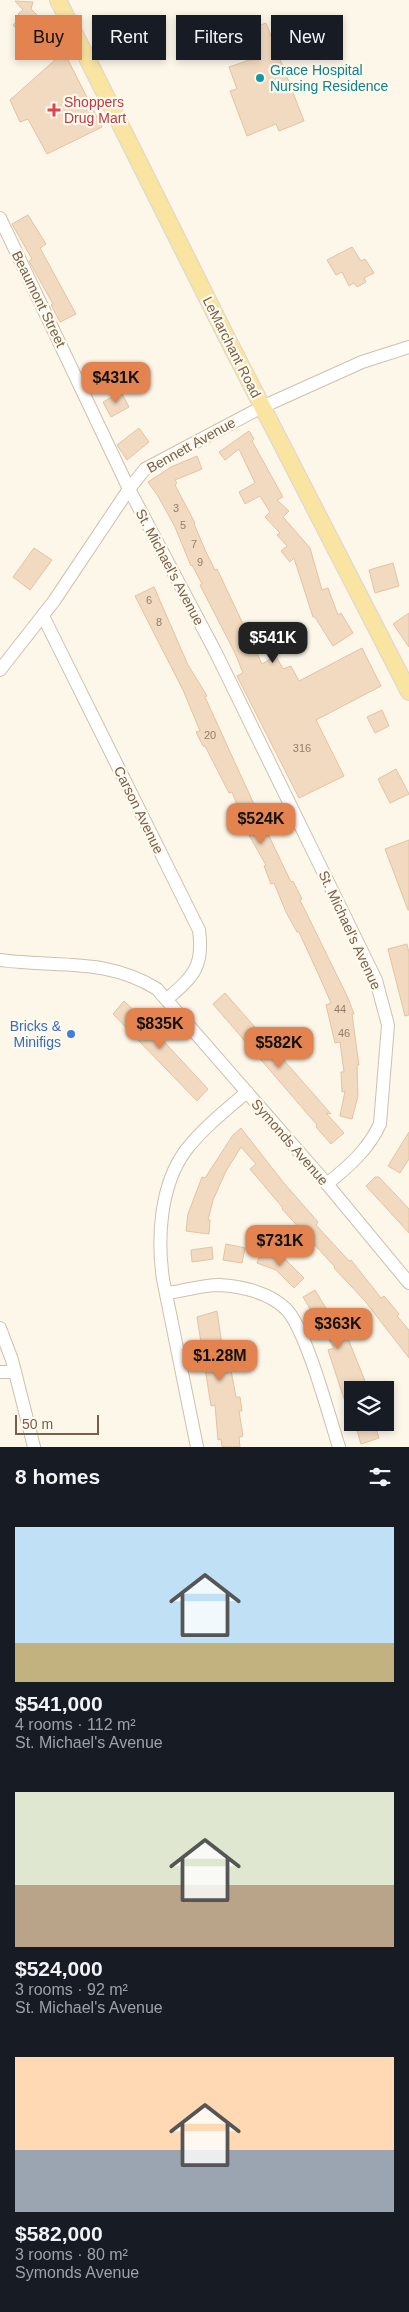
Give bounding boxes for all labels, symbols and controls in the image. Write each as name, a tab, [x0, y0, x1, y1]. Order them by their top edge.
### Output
chip: Buy	[15, 15, 82, 60]
chip: Rent	[92, 15, 166, 60]
chip: Filters	[176, 15, 261, 60]
chip: New	[271, 15, 343, 60]
place label: Grace Hospital Nursing Residence	[270, 62, 388, 94]
marker: Grace Hospital Nursing Residence	[254, 72, 266, 84]
place label: Shoppers Drug Mart	[64, 94, 126, 126]
marker: Shoppers Drug Mart	[48, 104, 60, 116]
street label: Beaumont Street	[9, 248, 69, 350]
street label: LeMarchant Road	[200, 294, 264, 400]
pin: $431K	[81, 362, 151, 404]
text: $431K	[92, 369, 140, 386]
street label: Bennett Avenue	[144, 414, 238, 476]
house number: 3	[173, 502, 179, 514]
street label: St. Michael's Avenue	[133, 506, 208, 628]
house number: 5	[180, 519, 186, 531]
house number: 7	[191, 538, 197, 550]
house number: 9	[197, 556, 203, 568]
house number: 6	[146, 594, 152, 606]
house number: 8	[156, 616, 162, 628]
pin: $541K	[238, 622, 308, 664]
text: $541K	[249, 629, 297, 646]
house number: 20	[204, 729, 216, 741]
house number: 316	[293, 742, 311, 754]
street label: Carson Avenue	[111, 764, 167, 857]
pin: $524K	[226, 802, 296, 845]
text: $524K	[237, 810, 285, 827]
street label: St. Michael's Avenue	[315, 868, 385, 992]
house number: 44	[334, 1003, 346, 1015]
pin: $835K	[125, 1008, 195, 1050]
text: $835K	[136, 1015, 184, 1032]
place label: Bricks & Minifigs	[10, 1018, 62, 1050]
pin: $582K	[244, 1026, 314, 1069]
house number: 46	[338, 1027, 350, 1039]
marker: Bricks & Minifigs	[65, 1028, 77, 1040]
text: $582K	[255, 1034, 303, 1051]
street label: Symonds Avenue	[248, 1096, 332, 1188]
pin: $731K	[245, 1224, 315, 1267]
text: $731K	[256, 1232, 304, 1249]
pin: $363K	[303, 1308, 373, 1350]
text: $363K	[314, 1315, 362, 1332]
pin: $1.28M	[179, 1340, 261, 1382]
text: $1.28M	[193, 1347, 247, 1364]
map controls	[344, 1381, 394, 1431]
button: layers	[344, 1381, 394, 1431]
scale bar	[15, 1412, 99, 1435]
text: 50 m	[22, 1416, 53, 1432]
icon: filters	[366, 1463, 394, 1491]
text: 8 homes	[15, 1465, 100, 1488]
icon: home	[160, 1560, 250, 1650]
text: $541,000	[15, 1692, 103, 1715]
text: 4 rooms · 112 m²	[15, 1716, 136, 1733]
text: St. Michael's Avenue	[15, 1734, 163, 1751]
icon: home	[160, 1825, 250, 1915]
text: $524,000	[15, 1957, 103, 1980]
text: 3 rooms · 92 m²	[15, 1981, 128, 1998]
text: St. Michael's Avenue	[15, 1999, 163, 2016]
icon: home	[160, 2090, 250, 2180]
text: $582,000	[15, 2222, 103, 2245]
text: 3 rooms · 80 m²	[15, 2246, 128, 2263]
text: Symonds Avenue	[15, 2264, 139, 2281]

